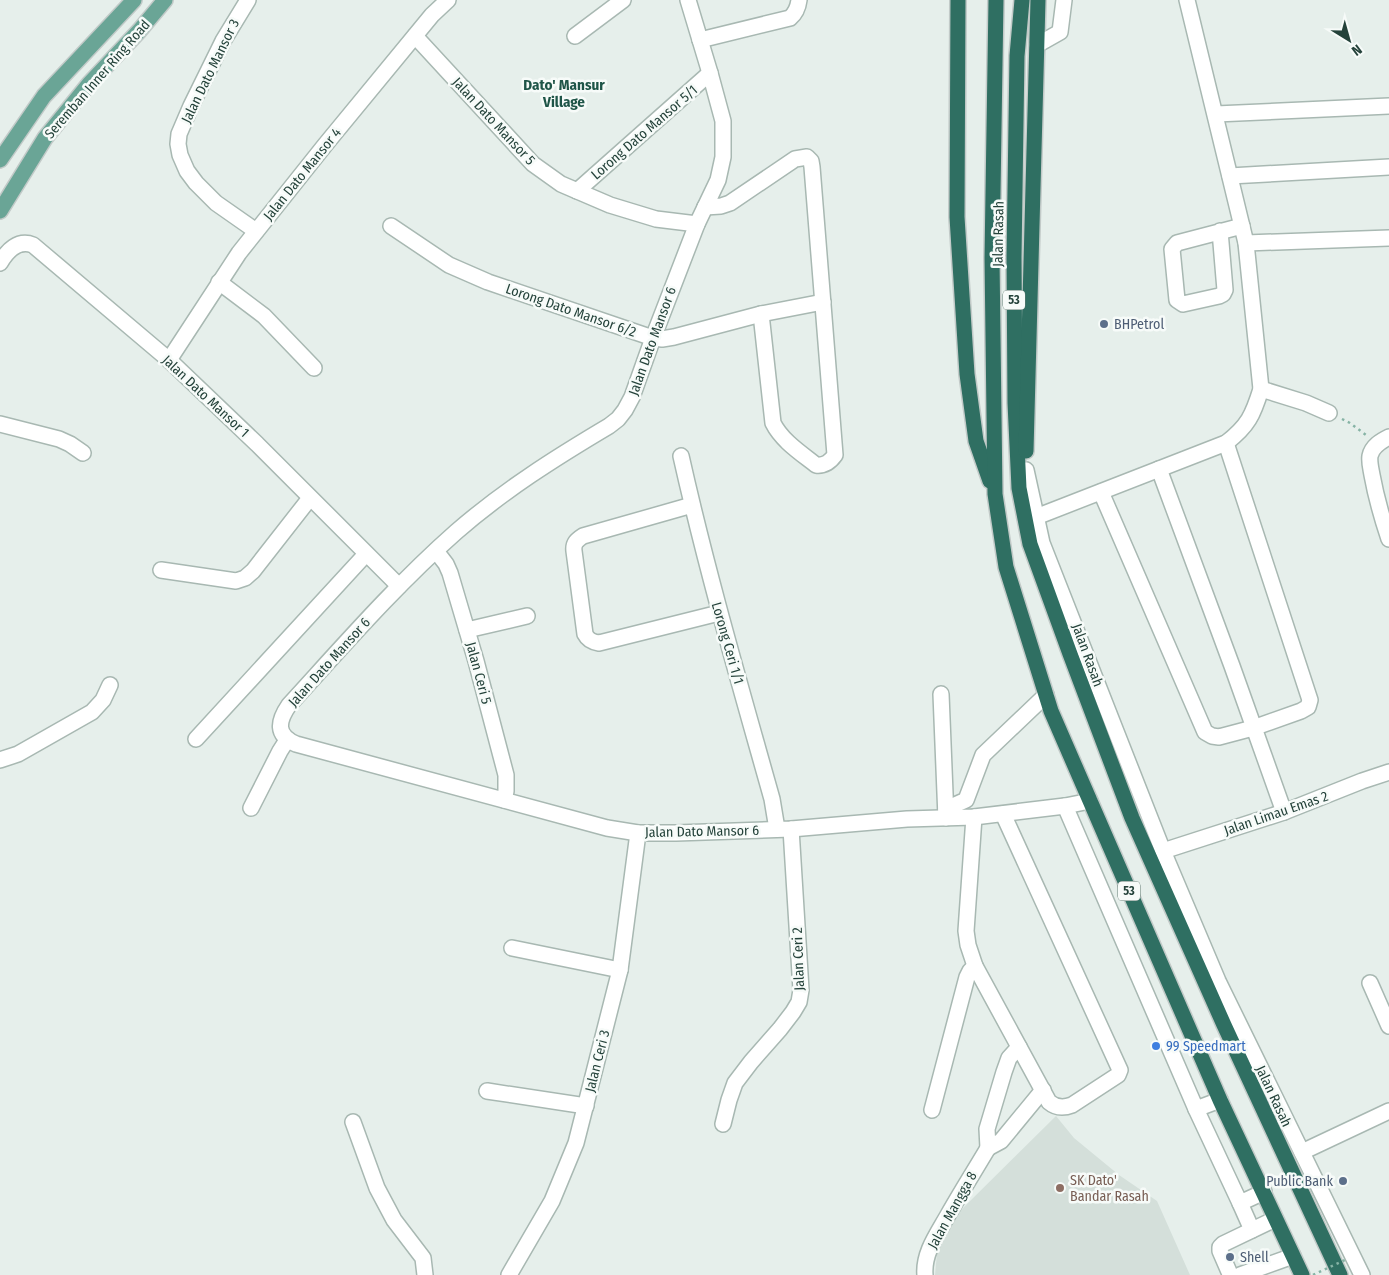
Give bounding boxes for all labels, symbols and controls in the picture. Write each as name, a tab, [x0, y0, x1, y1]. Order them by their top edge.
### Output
north arrow	[1324, 15, 1374, 65]
street label: Seremban Inner Ring Road	[41, 16, 154, 142]
street label: Jalan Dato Mansor 3	[178, 16, 243, 126]
text: N	[1348, 41, 1365, 59]
street label: Jalan Dato Mansor 5	[449, 74, 539, 169]
district label: Dato' Mansur Village	[523, 76, 605, 111]
street label: Lorong Dato Mansor 5/1	[588, 82, 701, 183]
street label: Jalan Dato Mansor 4	[260, 124, 345, 224]
street label: Jalan Rasah	[989, 201, 1008, 267]
street label: Lorong Dato Mansor 6/2	[503, 280, 638, 341]
street label: Jalan Dato Mansor 6	[625, 285, 680, 398]
road number: 53	[1003, 290, 1025, 310]
place label: BHPetrol	[1114, 316, 1164, 333]
marker: BHPetrol	[1098, 318, 1110, 330]
street label: Jalan Dato Mansor 1	[159, 352, 253, 441]
street label: Lorong Ceri 1/1	[708, 600, 747, 686]
street label: Jalan Dato Mansor 6	[285, 614, 374, 710]
street label: Jalan Rasah	[1068, 621, 1107, 689]
street label: Jalan Ceri 5	[462, 640, 495, 706]
street label: Jalan Limau Emas 2	[1222, 788, 1330, 839]
street label: Jalan Dato Mansor 6	[645, 822, 759, 841]
road number: 53	[1118, 881, 1140, 900]
street label: Jalan Ceri 2	[789, 927, 808, 991]
street label: Jalan Ceri 3	[582, 1028, 613, 1094]
place label: 99 Speedmart	[1166, 1038, 1246, 1055]
marker: 99 Speedmart	[1150, 1040, 1162, 1052]
street label: Jalan Rasah	[1252, 1063, 1295, 1130]
street label: Jalan Mangga 8	[924, 1169, 981, 1252]
place label: SK Dato' Bandar Rasah	[1070, 1172, 1149, 1205]
place label: Public Bank	[1266, 1173, 1333, 1190]
marker: Public Bank	[1337, 1175, 1349, 1187]
marker: SK Dato' Bandar Rasah	[1054, 1182, 1066, 1194]
place label: Shell	[1240, 1249, 1269, 1266]
marker: Shell	[1224, 1251, 1236, 1263]

